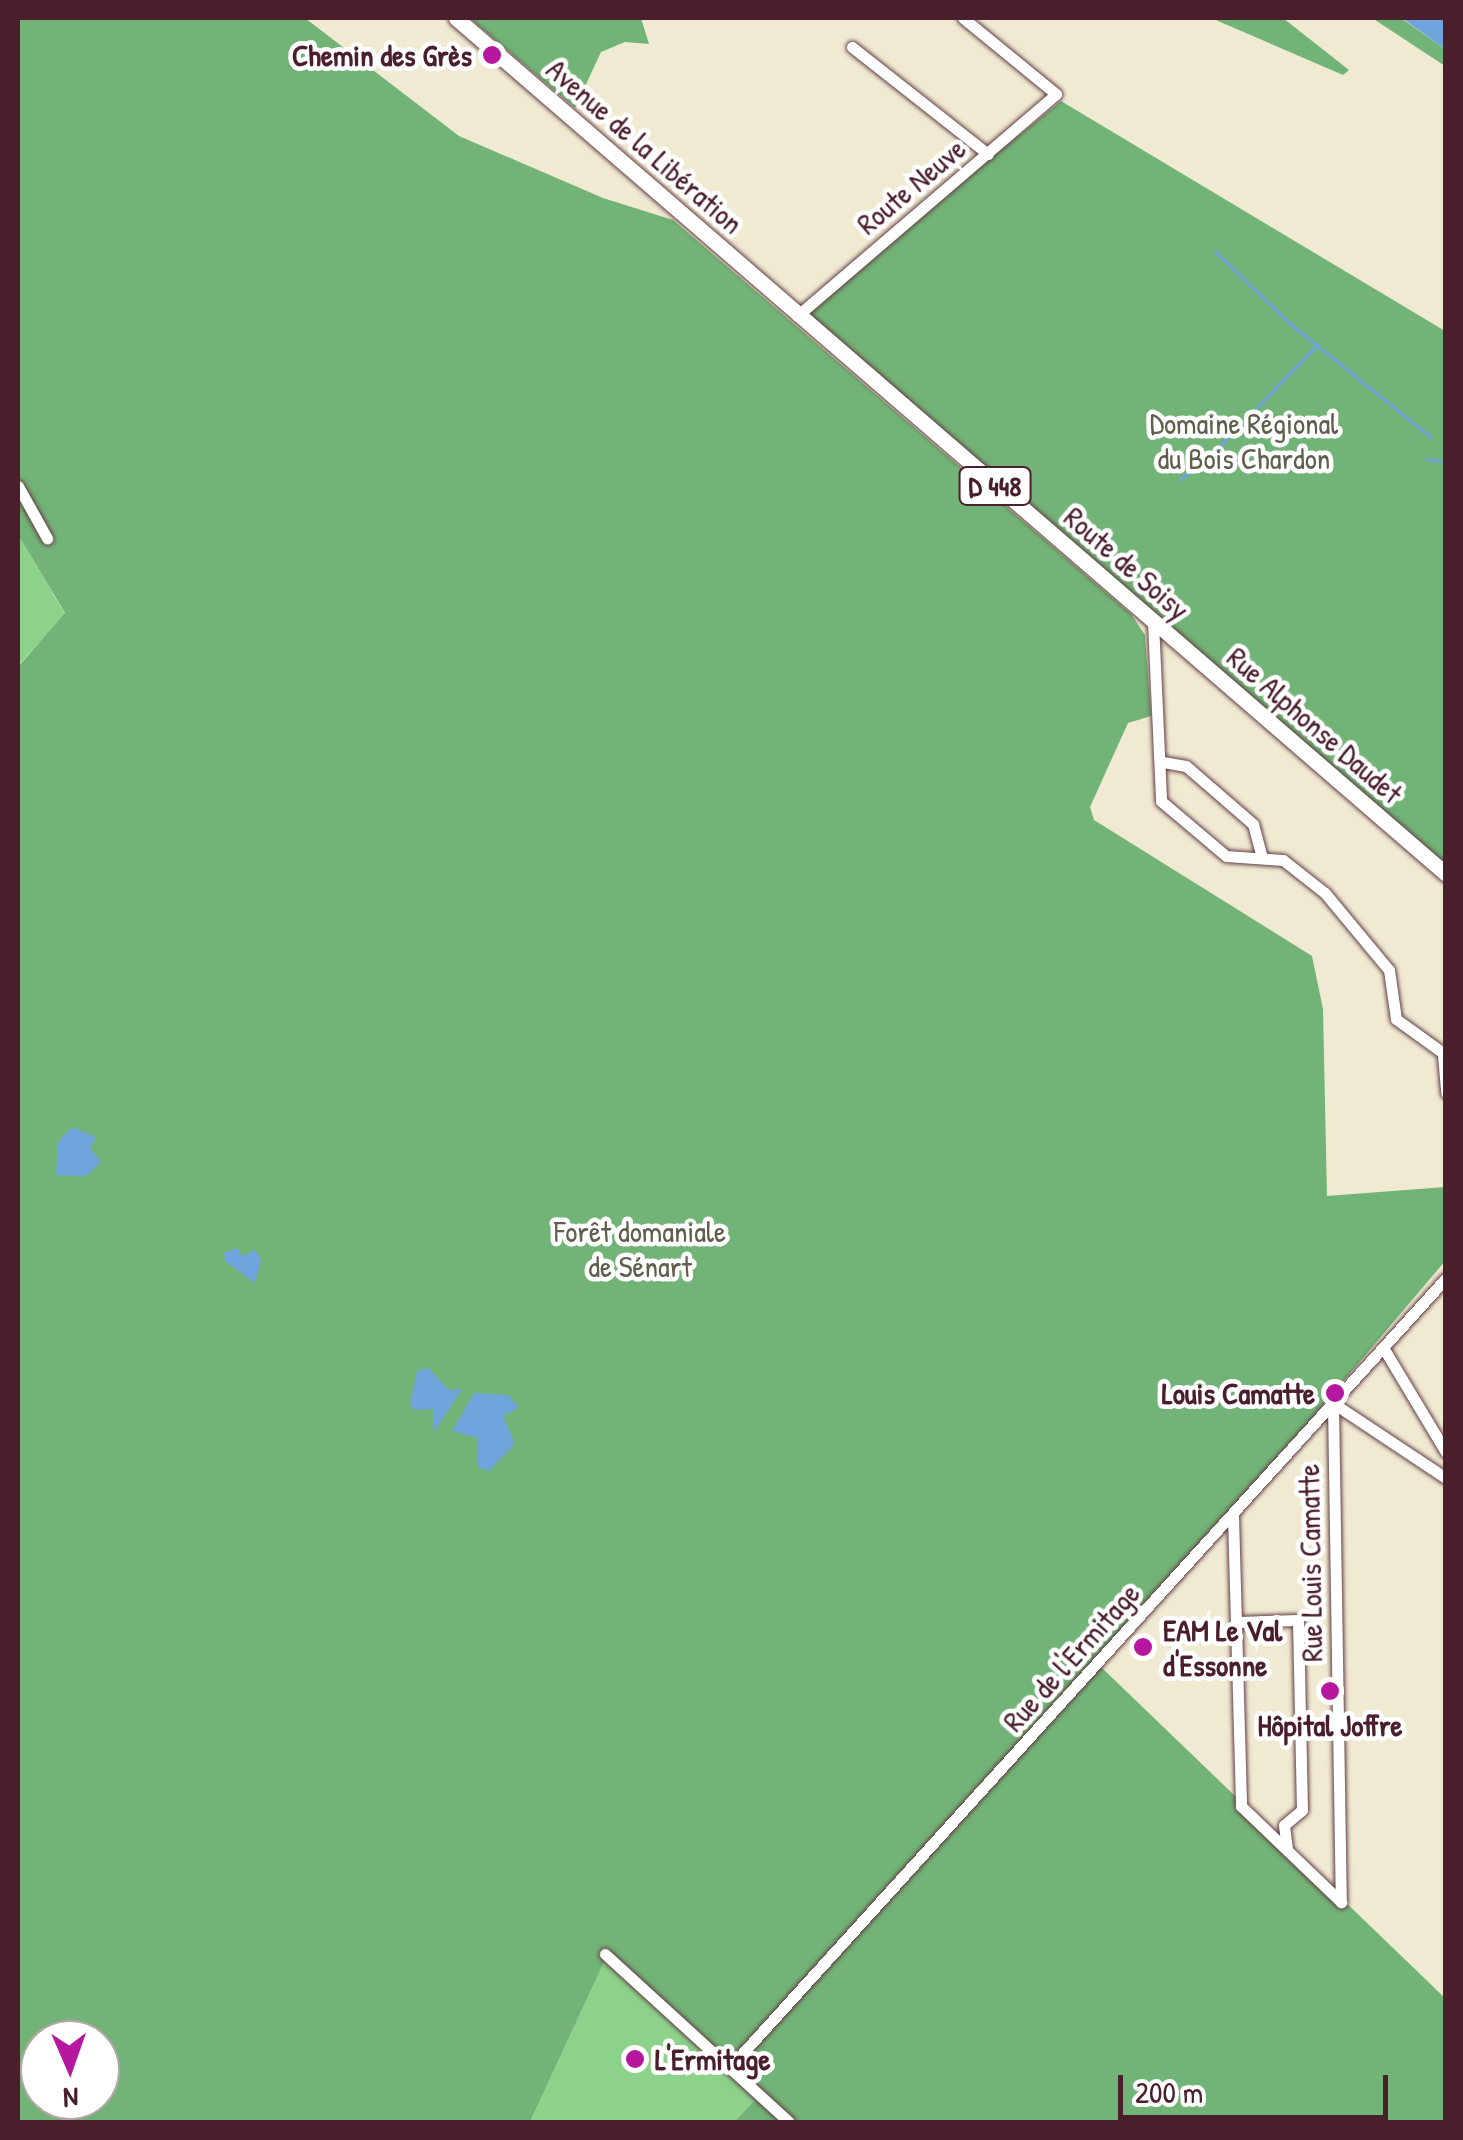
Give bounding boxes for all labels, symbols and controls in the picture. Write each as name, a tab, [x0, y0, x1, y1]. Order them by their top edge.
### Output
place label: Chemin des Grès	[292, 37, 472, 73]
marker: Chemin des Grès	[481, 44, 503, 66]
street label: Avenue de la Libération	[539, 51, 751, 241]
street label: Route Neuve	[849, 130, 973, 242]
park label: Domaine Régional du Bois Chardon	[1150, 405, 1338, 476]
road number: D 448	[958, 463, 1032, 509]
street label: Route de Soisy	[1057, 499, 1197, 627]
street label: Rue Alphonse Daudet	[1220, 639, 1410, 811]
park label: Forêt domaniale de Sénart	[554, 1213, 726, 1284]
place label: Louis Camatte	[1162, 1375, 1315, 1411]
marker: Louis Camatte	[1324, 1382, 1346, 1404]
street label: Rue Louis Camatte	[1290, 1464, 1330, 1662]
street label: Rue de l'Ermitage	[995, 1575, 1147, 1739]
place label: EAM Le Val d'Essonne	[1163, 1612, 1282, 1682]
marker: EAM Le Val d'Essonne	[1132, 1636, 1154, 1658]
marker: Hôpital Joffre	[1319, 1680, 1341, 1702]
place label: Hôpital Joffre	[1257, 1707, 1403, 1743]
north arrow	[20, 2020, 120, 2120]
place label: L'Ermitage	[655, 2041, 770, 2077]
marker: L'Ermitage	[624, 2048, 646, 2070]
scale bar	[1123, 2055, 1393, 2117]
text: 200 m	[1135, 2072, 1203, 2112]
text: N	[63, 2079, 79, 2117]

